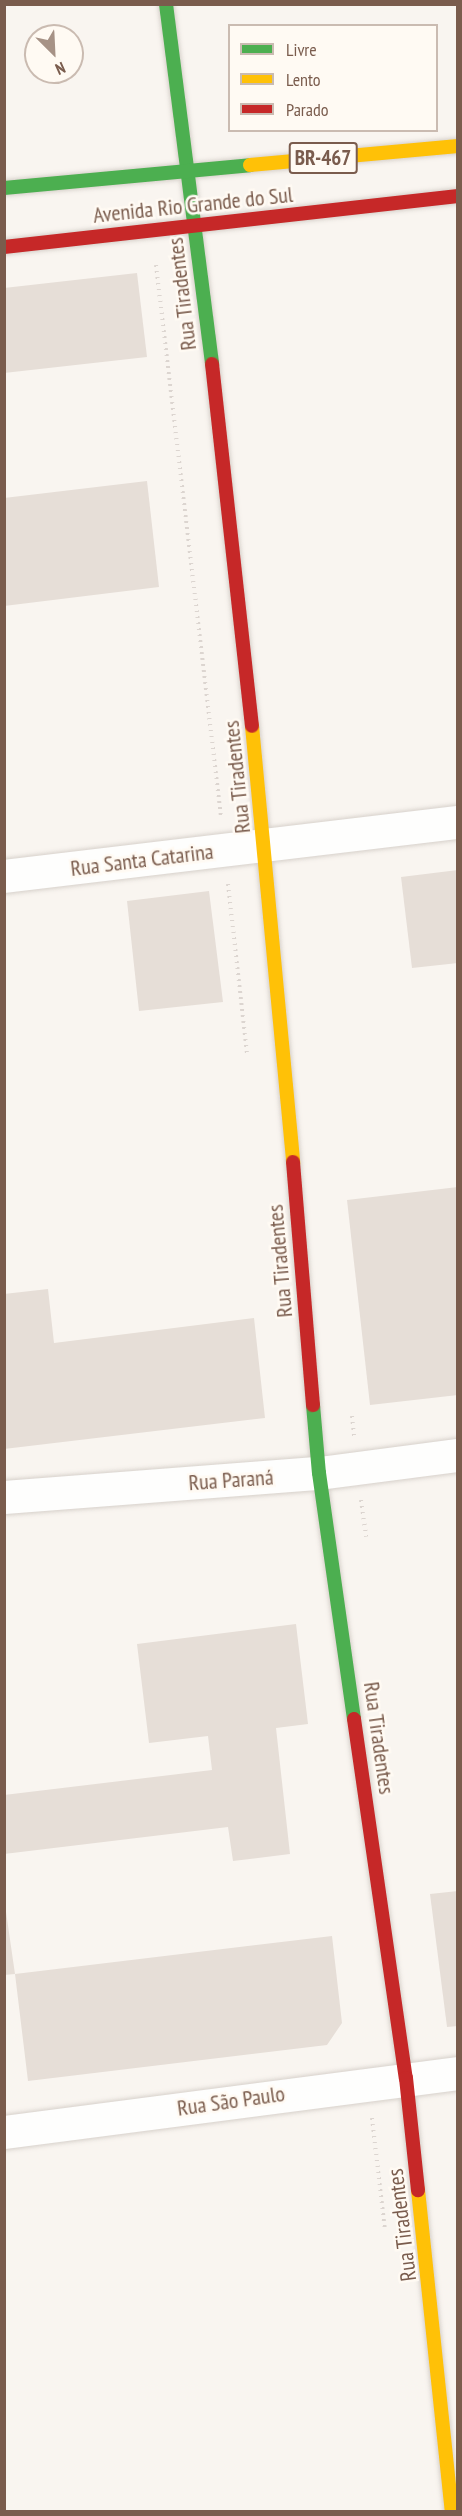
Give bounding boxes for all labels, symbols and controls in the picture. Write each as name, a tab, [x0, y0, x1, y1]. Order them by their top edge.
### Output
north arrow	[24, 24, 84, 84]
legend	[228, 24, 438, 132]
text: Livre	[286, 38, 317, 61]
text: N	[53, 58, 69, 80]
text: Lento	[286, 68, 321, 91]
text: Parado	[286, 98, 329, 121]
road number: BR-467	[288, 140, 358, 176]
street label: Avenida Rio Grande do Sul	[92, 181, 294, 229]
street label: Rua Tiradentes	[162, 236, 202, 352]
street label: Rua Tiradentes	[218, 719, 256, 835]
street label: Rua Santa Catarina	[69, 838, 215, 882]
street label: Rua Tiradentes	[262, 1203, 298, 1319]
street label: Rua Paraná	[188, 1464, 274, 1496]
street label: Rua Tiradentes	[358, 1680, 400, 1796]
street label: Rua São Paulo	[176, 2080, 286, 2122]
street label: Rua Tiradentes	[382, 2167, 422, 2283]

